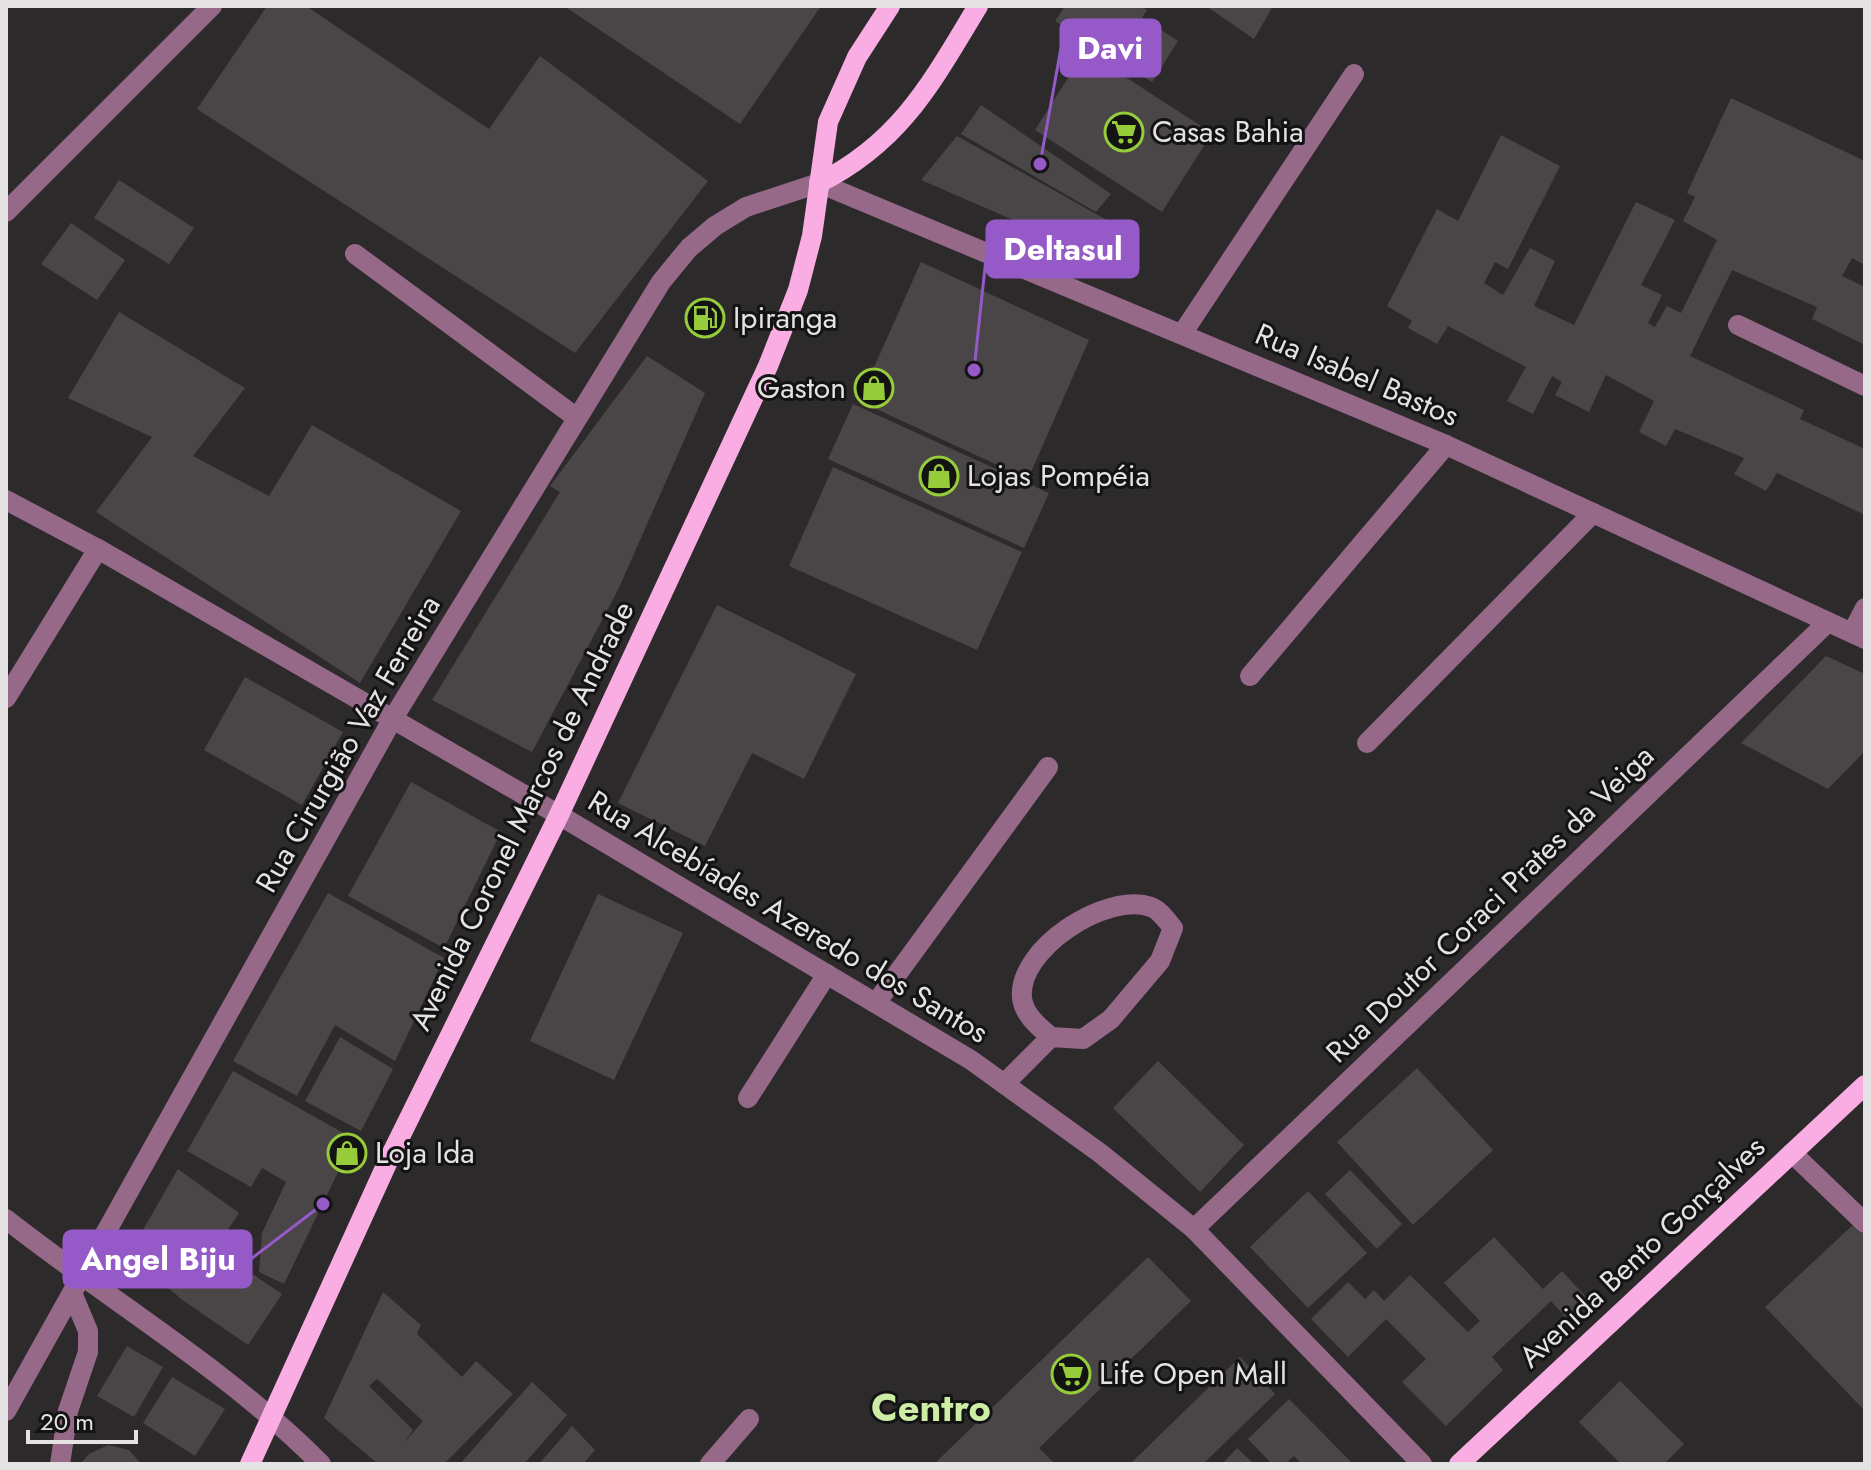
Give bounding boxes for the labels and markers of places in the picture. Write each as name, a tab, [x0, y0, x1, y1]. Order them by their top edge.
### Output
callout: Davi	[1061, 20, 1160, 76]
place label: Casas Bahia	[1152, 110, 1304, 153]
supermarket icon: Casas Bahia	[1103, 111, 1145, 153]
callout: Deltasul	[987, 221, 1138, 277]
place label: Ipiranga	[733, 296, 837, 339]
fuel station icon: Ipiranga	[684, 297, 726, 339]
place label: Gaston	[757, 366, 846, 409]
shop icon: Gaston	[853, 367, 895, 409]
place label: Lojas Pompéia	[967, 454, 1150, 497]
shop icon: Lojas Pompéia	[918, 455, 960, 497]
place label: Loja Ida	[375, 1131, 475, 1174]
shop icon: Loja Ida	[326, 1132, 368, 1174]
callout: Angel Biju	[64, 1231, 251, 1287]
place label: Life Open Mall	[1099, 1352, 1287, 1395]
supermarket icon: Life Open Mall	[1050, 1353, 1092, 1395]

